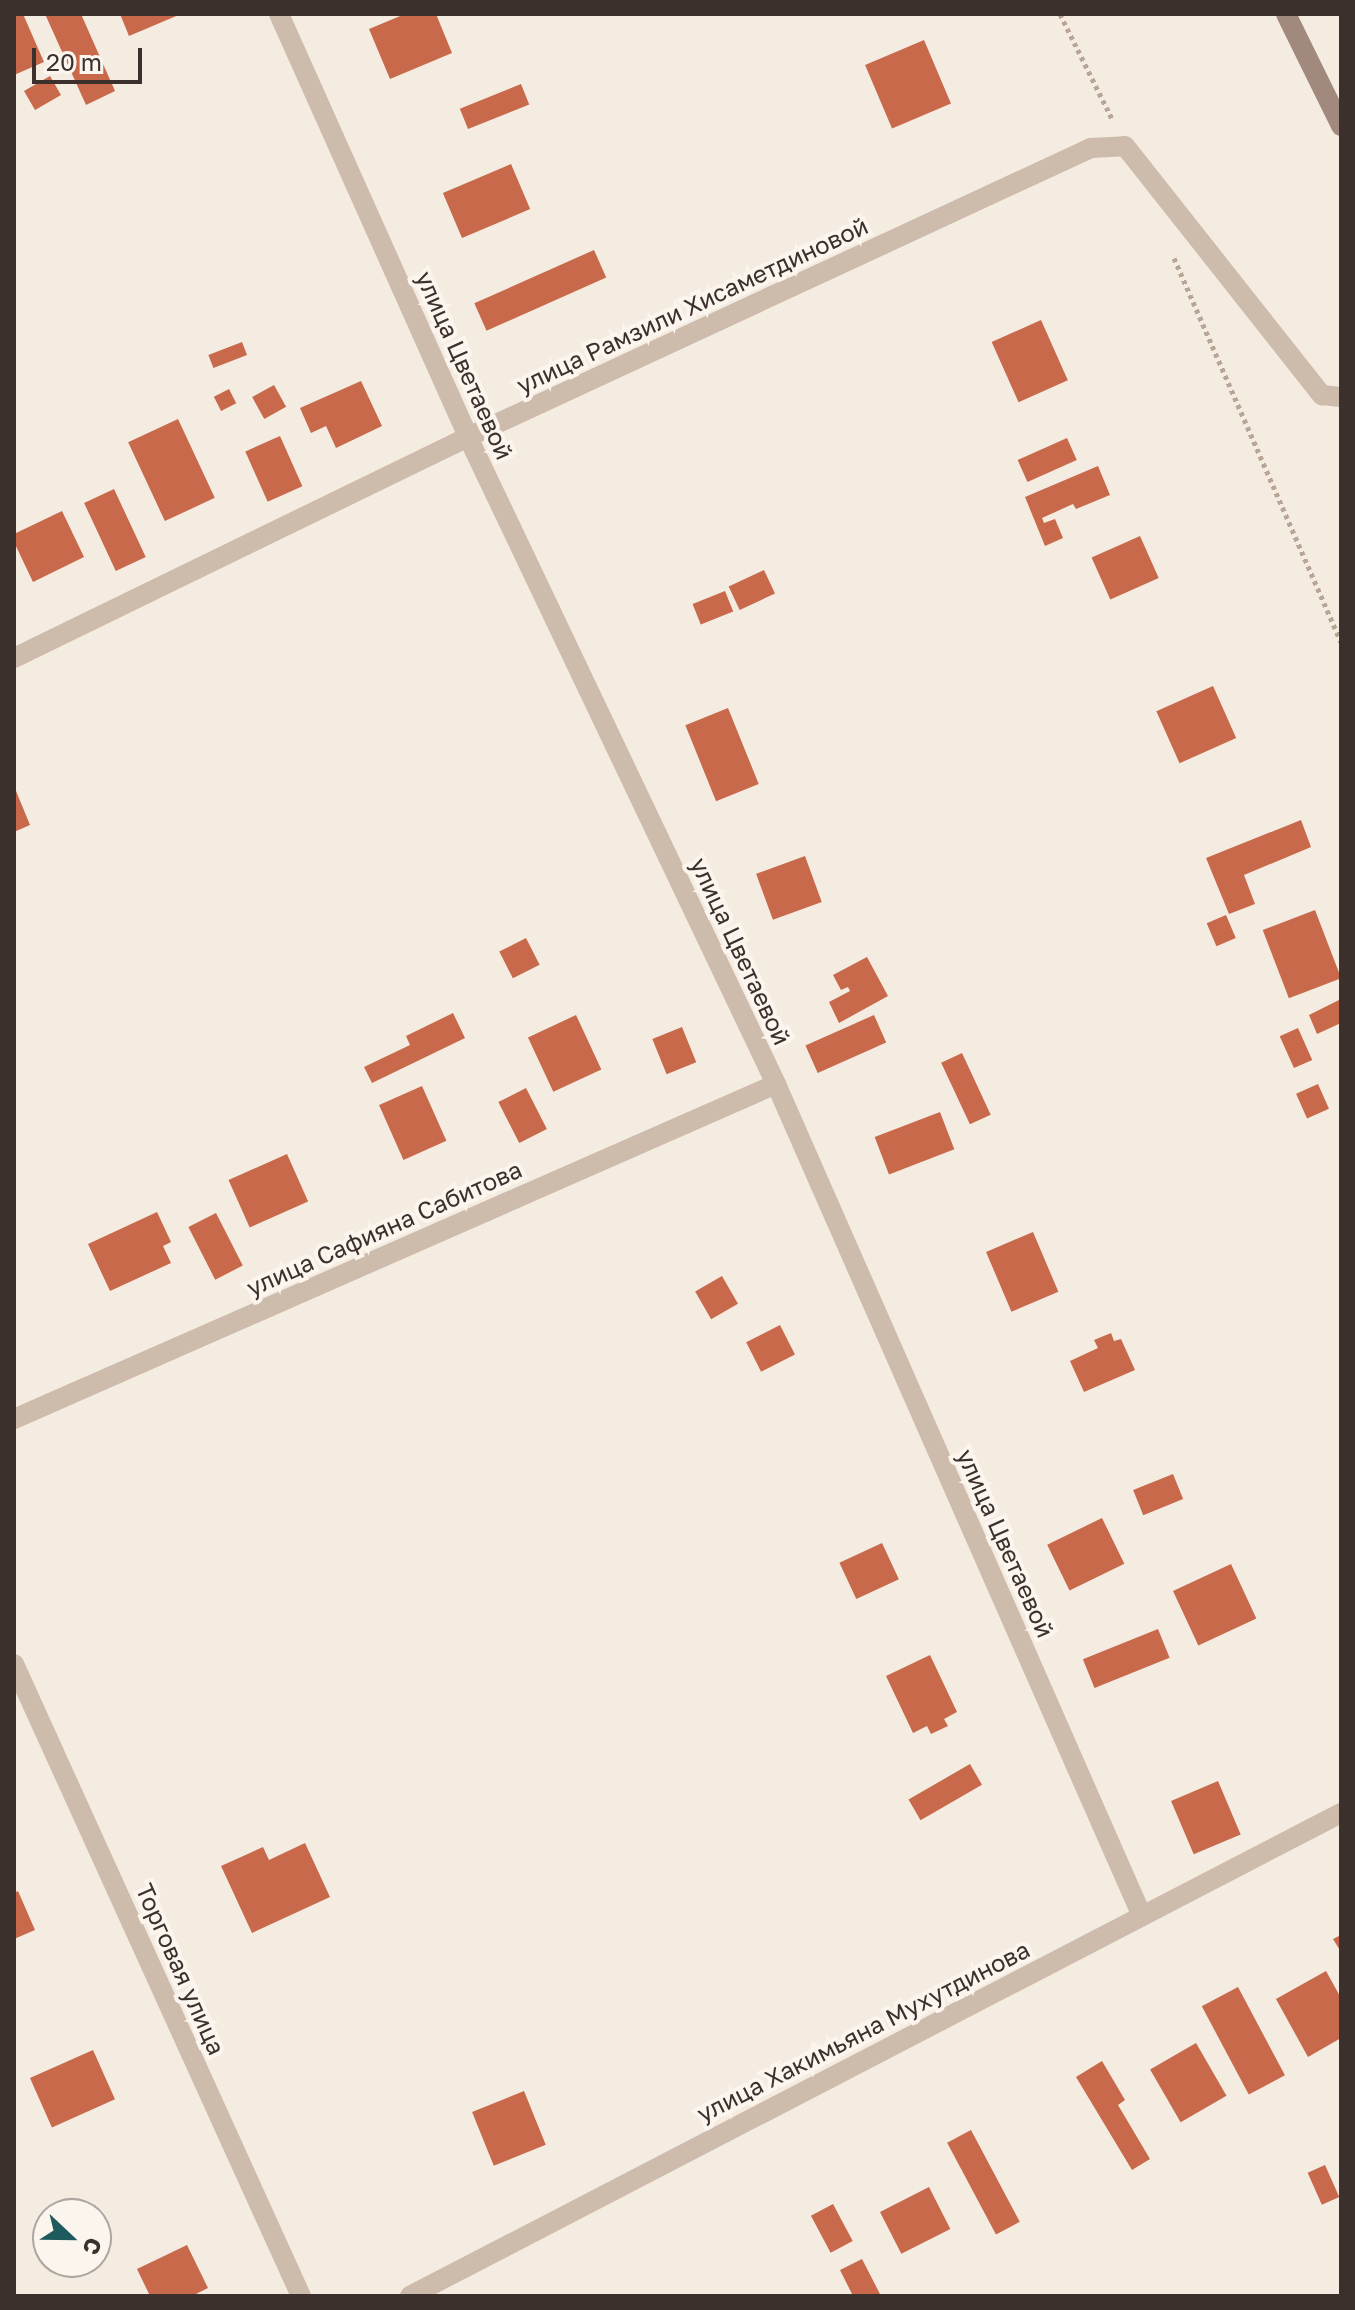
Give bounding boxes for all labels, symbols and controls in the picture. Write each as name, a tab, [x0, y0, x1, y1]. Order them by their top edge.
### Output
scale bar	[36, 32, 146, 82]
text: 20 m	[46, 47, 102, 76]
street label: улица Рамзили Хисаметдиновой	[512, 211, 872, 399]
street label: улица Цветаевой	[411, 266, 519, 464]
street label: улица Цветаевой	[685, 853, 797, 1049]
street label: улица Сафияна Сабитова	[242, 1154, 526, 1302]
street label: улица Цветаевой	[952, 1444, 1060, 1642]
street label: Торговая улица	[130, 1879, 232, 2059]
street label: улица Хакимьяна Мухутдинова	[692, 1934, 1034, 2128]
north arrow	[32, 2198, 112, 2278]
text: С	[77, 2234, 108, 2259]

